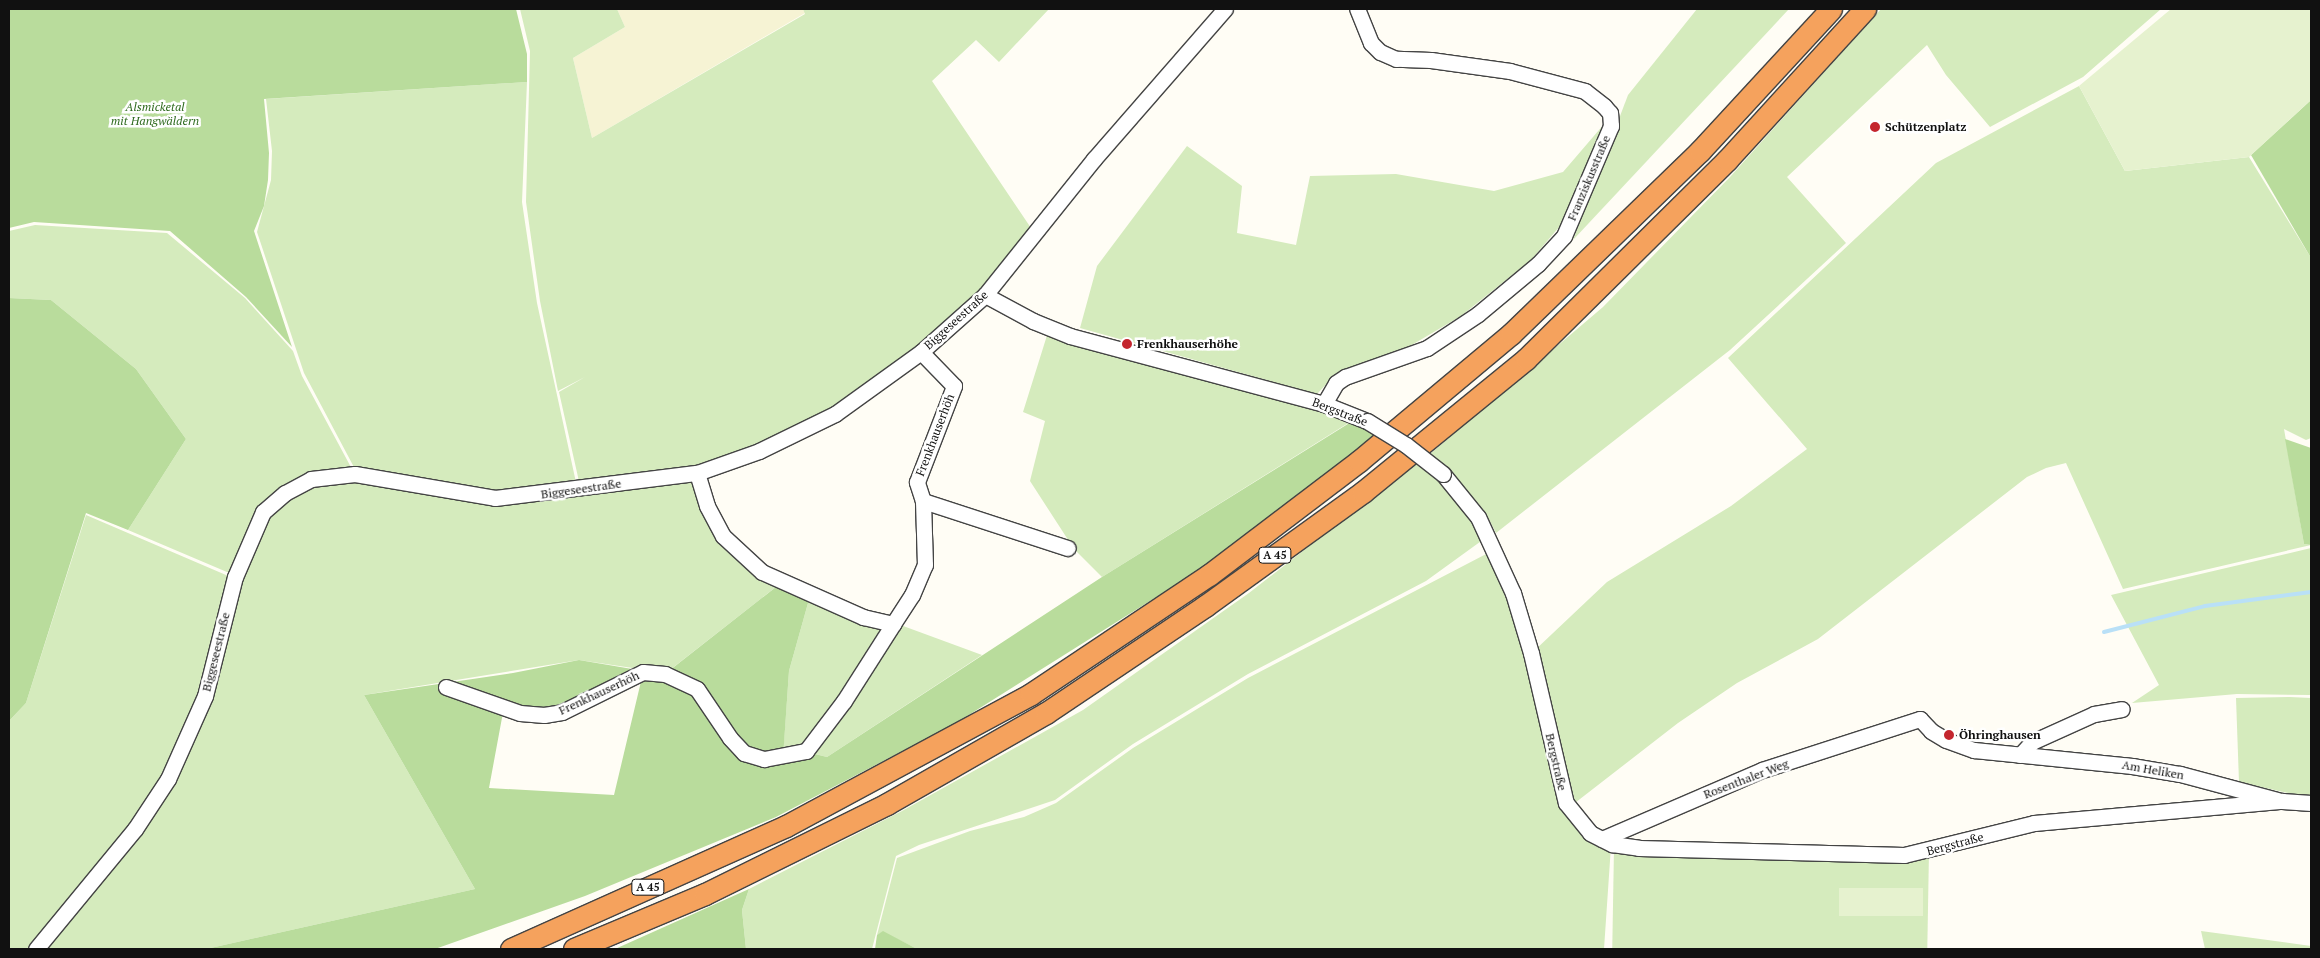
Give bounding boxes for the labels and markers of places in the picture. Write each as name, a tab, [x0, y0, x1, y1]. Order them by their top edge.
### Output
place label: Schützenplatz	[1885, 120, 1966, 134]
marker: Schützenplatz	[1869, 121, 1881, 133]
place label: Frenkhauserhöhe	[1137, 337, 1238, 351]
marker: Frenkhauserhöhe	[1121, 338, 1133, 350]
place label: Öhringhausen	[1959, 728, 2041, 742]
marker: Öhringhausen	[1943, 729, 1955, 741]

